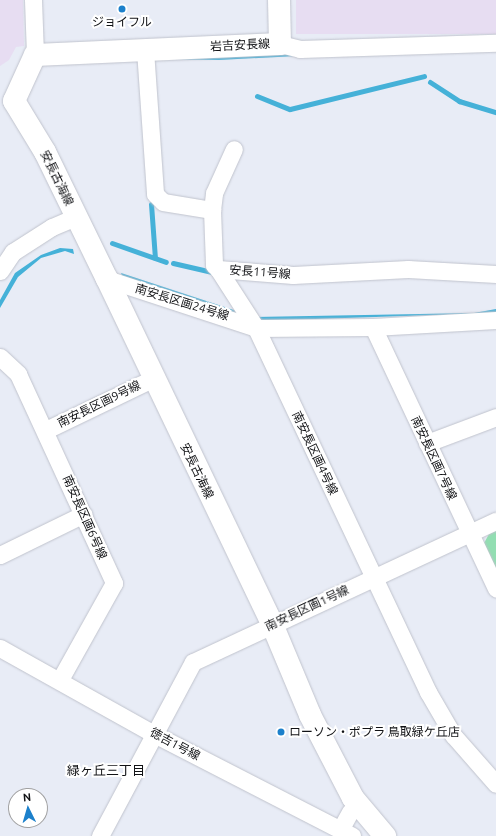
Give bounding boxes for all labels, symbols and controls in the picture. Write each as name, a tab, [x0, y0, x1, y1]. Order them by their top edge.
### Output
marker: ジョイフル	[117, 4, 127, 14]
place label: ジョイフル	[92, 15, 152, 29]
street label: 岩吉安長線	[210, 36, 270, 54]
street label: 安長古海線	[37, 148, 77, 208]
street label: 安長11号線	[229, 263, 291, 281]
street label: 南安長区画24号線	[133, 281, 231, 323]
street label: 南安長区画9号線	[55, 378, 143, 430]
street label: 南安長区画4号線	[289, 409, 341, 497]
street label: 南安長区画7号線	[408, 414, 460, 502]
street label: 安長古海線	[177, 441, 217, 501]
street label: 南安長区画6号線	[60, 473, 110, 561]
street label: 南安長区画1号線	[263, 582, 351, 634]
street label: 徳吉1号線	[147, 725, 203, 763]
place label: ローソン・ポプラ 鳥取緑ケ丘店	[289, 725, 460, 739]
marker: ローソン・ポプラ 鳥取緑ケ丘店	[276, 727, 286, 737]
district label: 緑ヶ丘三丁目	[67, 762, 145, 778]
north arrow	[8, 788, 48, 828]
text: N	[22, 791, 32, 803]

